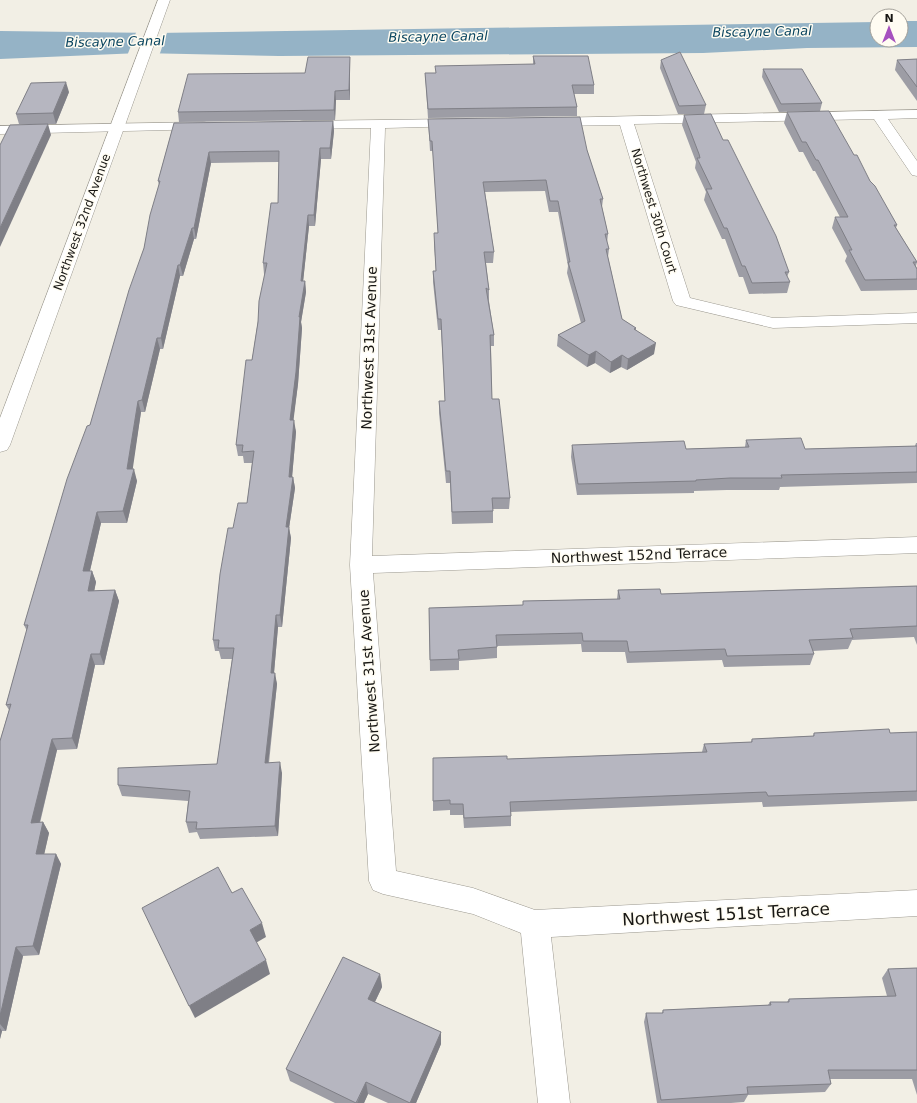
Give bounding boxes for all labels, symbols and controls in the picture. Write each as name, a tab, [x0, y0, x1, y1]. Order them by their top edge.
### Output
north arrow	[869, 8, 909, 48]
text: N	[884, 12, 894, 25]
water label: Biscayne Canal	[712, 23, 812, 40]
water label: Biscayne Canal	[388, 28, 488, 45]
water label: Biscayne Canal	[65, 33, 165, 50]
street label: Northwest 30th Court	[628, 147, 680, 275]
street label: Northwest 32nd Avenue	[51, 152, 113, 292]
street label: Northwest 31st Avenue	[358, 266, 380, 430]
street label: Northwest 152nd Terrace	[551, 544, 727, 566]
street label: Northwest 31st Avenue	[355, 589, 383, 753]
street label: Northwest 151st Terrace	[622, 899, 830, 929]

